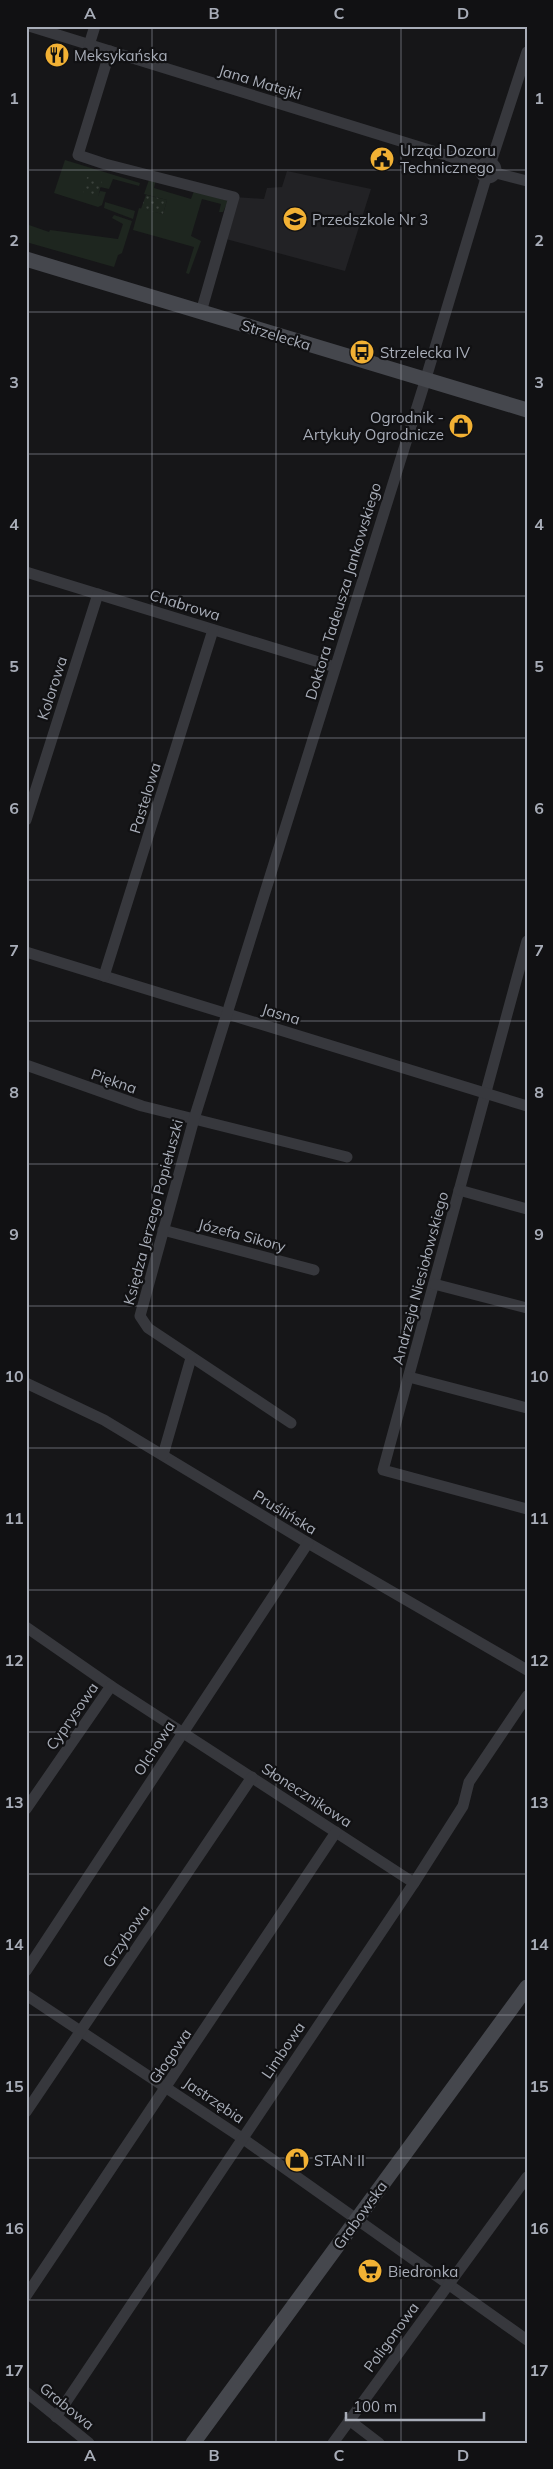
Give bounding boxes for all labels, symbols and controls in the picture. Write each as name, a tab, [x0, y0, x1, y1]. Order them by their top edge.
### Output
text: A	[84, 3, 96, 23]
text: B	[208, 3, 220, 23]
text: C	[334, 3, 345, 23]
text: D	[457, 3, 469, 23]
restaurant icon: Meksykańska	[44, 42, 70, 68]
place label: Meksykańska	[74, 46, 167, 65]
street label: Jana Matejki	[216, 60, 304, 104]
text: 1	[9, 88, 19, 108]
text: 1	[534, 88, 544, 108]
place label: Urząd Dozoru Technicznego	[400, 141, 496, 177]
public building icon: Urząd Dozoru Technicznego	[369, 146, 395, 172]
school or university icon: Przedszkole Nr 3	[282, 206, 308, 232]
place label: Przedszkole Nr 3	[312, 210, 428, 229]
text: 2	[9, 230, 19, 250]
text: 2	[534, 230, 544, 250]
street label: Strzelecka	[239, 315, 313, 355]
bus stop icon: Strzelecka IV	[349, 339, 375, 365]
place label: Strzelecka IV	[380, 343, 470, 362]
text: 3	[9, 372, 19, 392]
text: 3	[534, 372, 544, 392]
place label: Ogrodnik - Artykuły Ogrodnicze	[303, 408, 444, 444]
shop icon: Ogrodnik - Artykuły Ogrodnicze	[448, 413, 474, 439]
street label: Doktora Tadeusza Jankowskiego	[301, 480, 385, 702]
text: 4	[9, 514, 19, 534]
text: 4	[534, 514, 544, 534]
street label: Chabrowa	[147, 585, 223, 625]
street label: Kolorowa	[33, 654, 71, 722]
text: 5	[9, 656, 19, 676]
text: 5	[534, 656, 544, 676]
street label: Pastelowa	[125, 760, 165, 836]
text: 6	[9, 798, 19, 818]
text: 6	[534, 798, 544, 818]
text: 7	[9, 940, 19, 960]
text: 7	[534, 940, 544, 960]
street label: Jasna	[259, 999, 303, 1029]
street label: Piękna	[89, 1064, 139, 1098]
text: 8	[9, 1082, 19, 1102]
text: 8	[534, 1082, 544, 1102]
street label: Księdza Jerzego Popiełuszki	[119, 1117, 187, 1307]
street label: Andrzeja Niesiołowskiego	[388, 1189, 452, 1367]
street label: Józefa Sikory	[196, 1214, 288, 1256]
text: 9	[9, 1224, 19, 1244]
text: 9	[534, 1224, 544, 1244]
text: 10	[4, 1366, 24, 1386]
text: 10	[529, 1366, 549, 1386]
street label: Pruślińska	[250, 1486, 320, 1538]
text: 11	[4, 1508, 24, 1528]
text: 11	[529, 1508, 549, 1528]
text: 12	[4, 1650, 24, 1670]
text: 12	[529, 1650, 549, 1670]
street label: Cyprysowa	[42, 1678, 102, 1754]
street label: Olchowa	[129, 1717, 179, 1779]
street label: Słonecznikowa	[258, 1759, 356, 1831]
text: 13	[4, 1792, 24, 1812]
text: 13	[529, 1792, 549, 1812]
street label: Grzybowa	[98, 1901, 154, 1971]
text: 14	[4, 1934, 24, 1954]
text: 14	[529, 1934, 549, 1954]
street label: Limbowa	[257, 2018, 309, 2082]
street label: Głogowa	[145, 2025, 195, 2087]
street label: Jastrzębia	[180, 2073, 248, 2127]
text: 15	[4, 2076, 24, 2096]
text: 15	[529, 2076, 549, 2096]
shop icon: STAN II	[284, 2147, 310, 2173]
place label: STAN II	[314, 2151, 365, 2170]
street label: Grabowska	[329, 2177, 391, 2253]
text: 16	[4, 2218, 24, 2238]
text: 16	[529, 2218, 549, 2238]
supermarket icon: Biedronka	[357, 2258, 383, 2284]
place label: Biedronka	[388, 2262, 458, 2281]
street label: Poligonowa	[359, 2298, 423, 2376]
text: 17	[4, 2360, 24, 2380]
text: 17	[529, 2360, 549, 2380]
street label: Grabowa	[36, 2378, 98, 2434]
scale bar	[346, 2389, 483, 2421]
text: 100 m	[353, 2397, 397, 2416]
text: A	[84, 2445, 96, 2465]
text: B	[208, 2445, 220, 2465]
text: C	[334, 2445, 345, 2465]
text: D	[457, 2445, 469, 2465]

